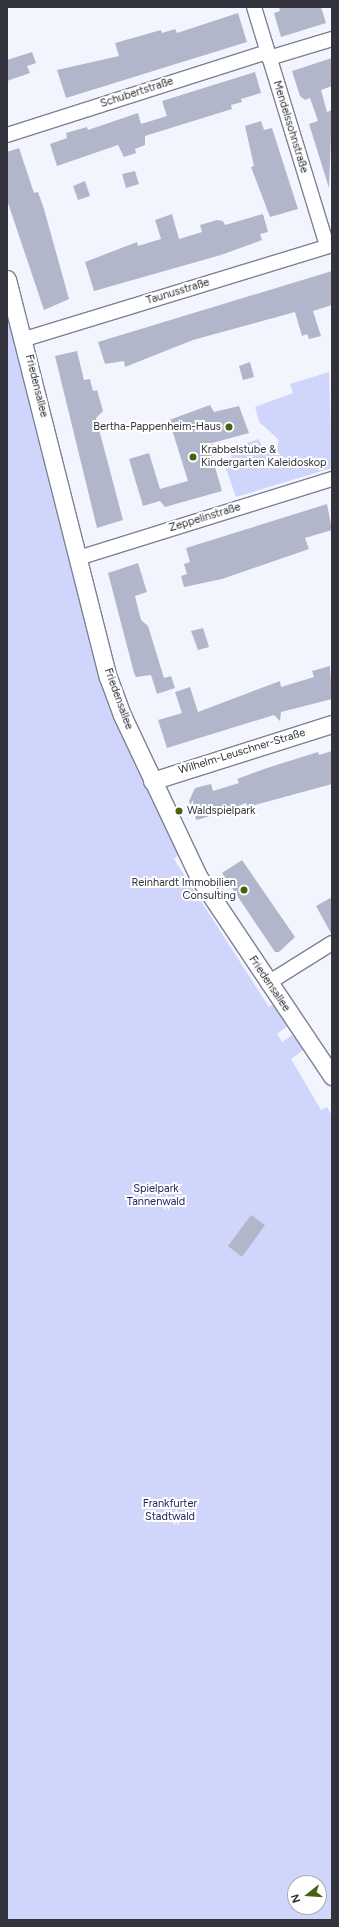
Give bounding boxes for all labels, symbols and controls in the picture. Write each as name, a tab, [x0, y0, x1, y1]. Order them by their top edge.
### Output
street label: Schubertstraße	[99, 75, 175, 111]
street label: Mendelssohnstraße	[270, 79, 310, 175]
street label: Taunusstraße	[145, 276, 211, 308]
street label: Friedensallee	[22, 353, 50, 419]
place label: Bertha-Pappenheim-Haus	[93, 420, 221, 434]
marker: Bertha-Pappenheim-Haus	[224, 422, 234, 432]
place label: Krabbelstube & Kindergarten Kaleidoskop	[201, 444, 327, 470]
marker: Krabbelstube & Kindergarten Kaleidoskop	[188, 452, 198, 462]
street label: Zeppelinstraße	[168, 501, 242, 535]
street label: Friedensallee	[101, 667, 135, 731]
street label: Wilhelm-Leuschner-Straße	[177, 726, 307, 778]
place label: Waldspielpark	[187, 804, 255, 818]
marker: Waldspielpark	[174, 806, 184, 816]
place label: Reinhardt Immobilien Consulting	[131, 877, 236, 903]
marker: Reinhardt Immobilien Consulting	[239, 885, 249, 895]
street label: Friedensallee	[246, 954, 292, 1014]
park label: Spielpark Tannenwald	[127, 1183, 185, 1209]
park label: Frankfurter Stadtwald	[143, 1498, 197, 1524]
north arrow	[287, 1875, 327, 1915]
text: N	[289, 1892, 303, 1904]

